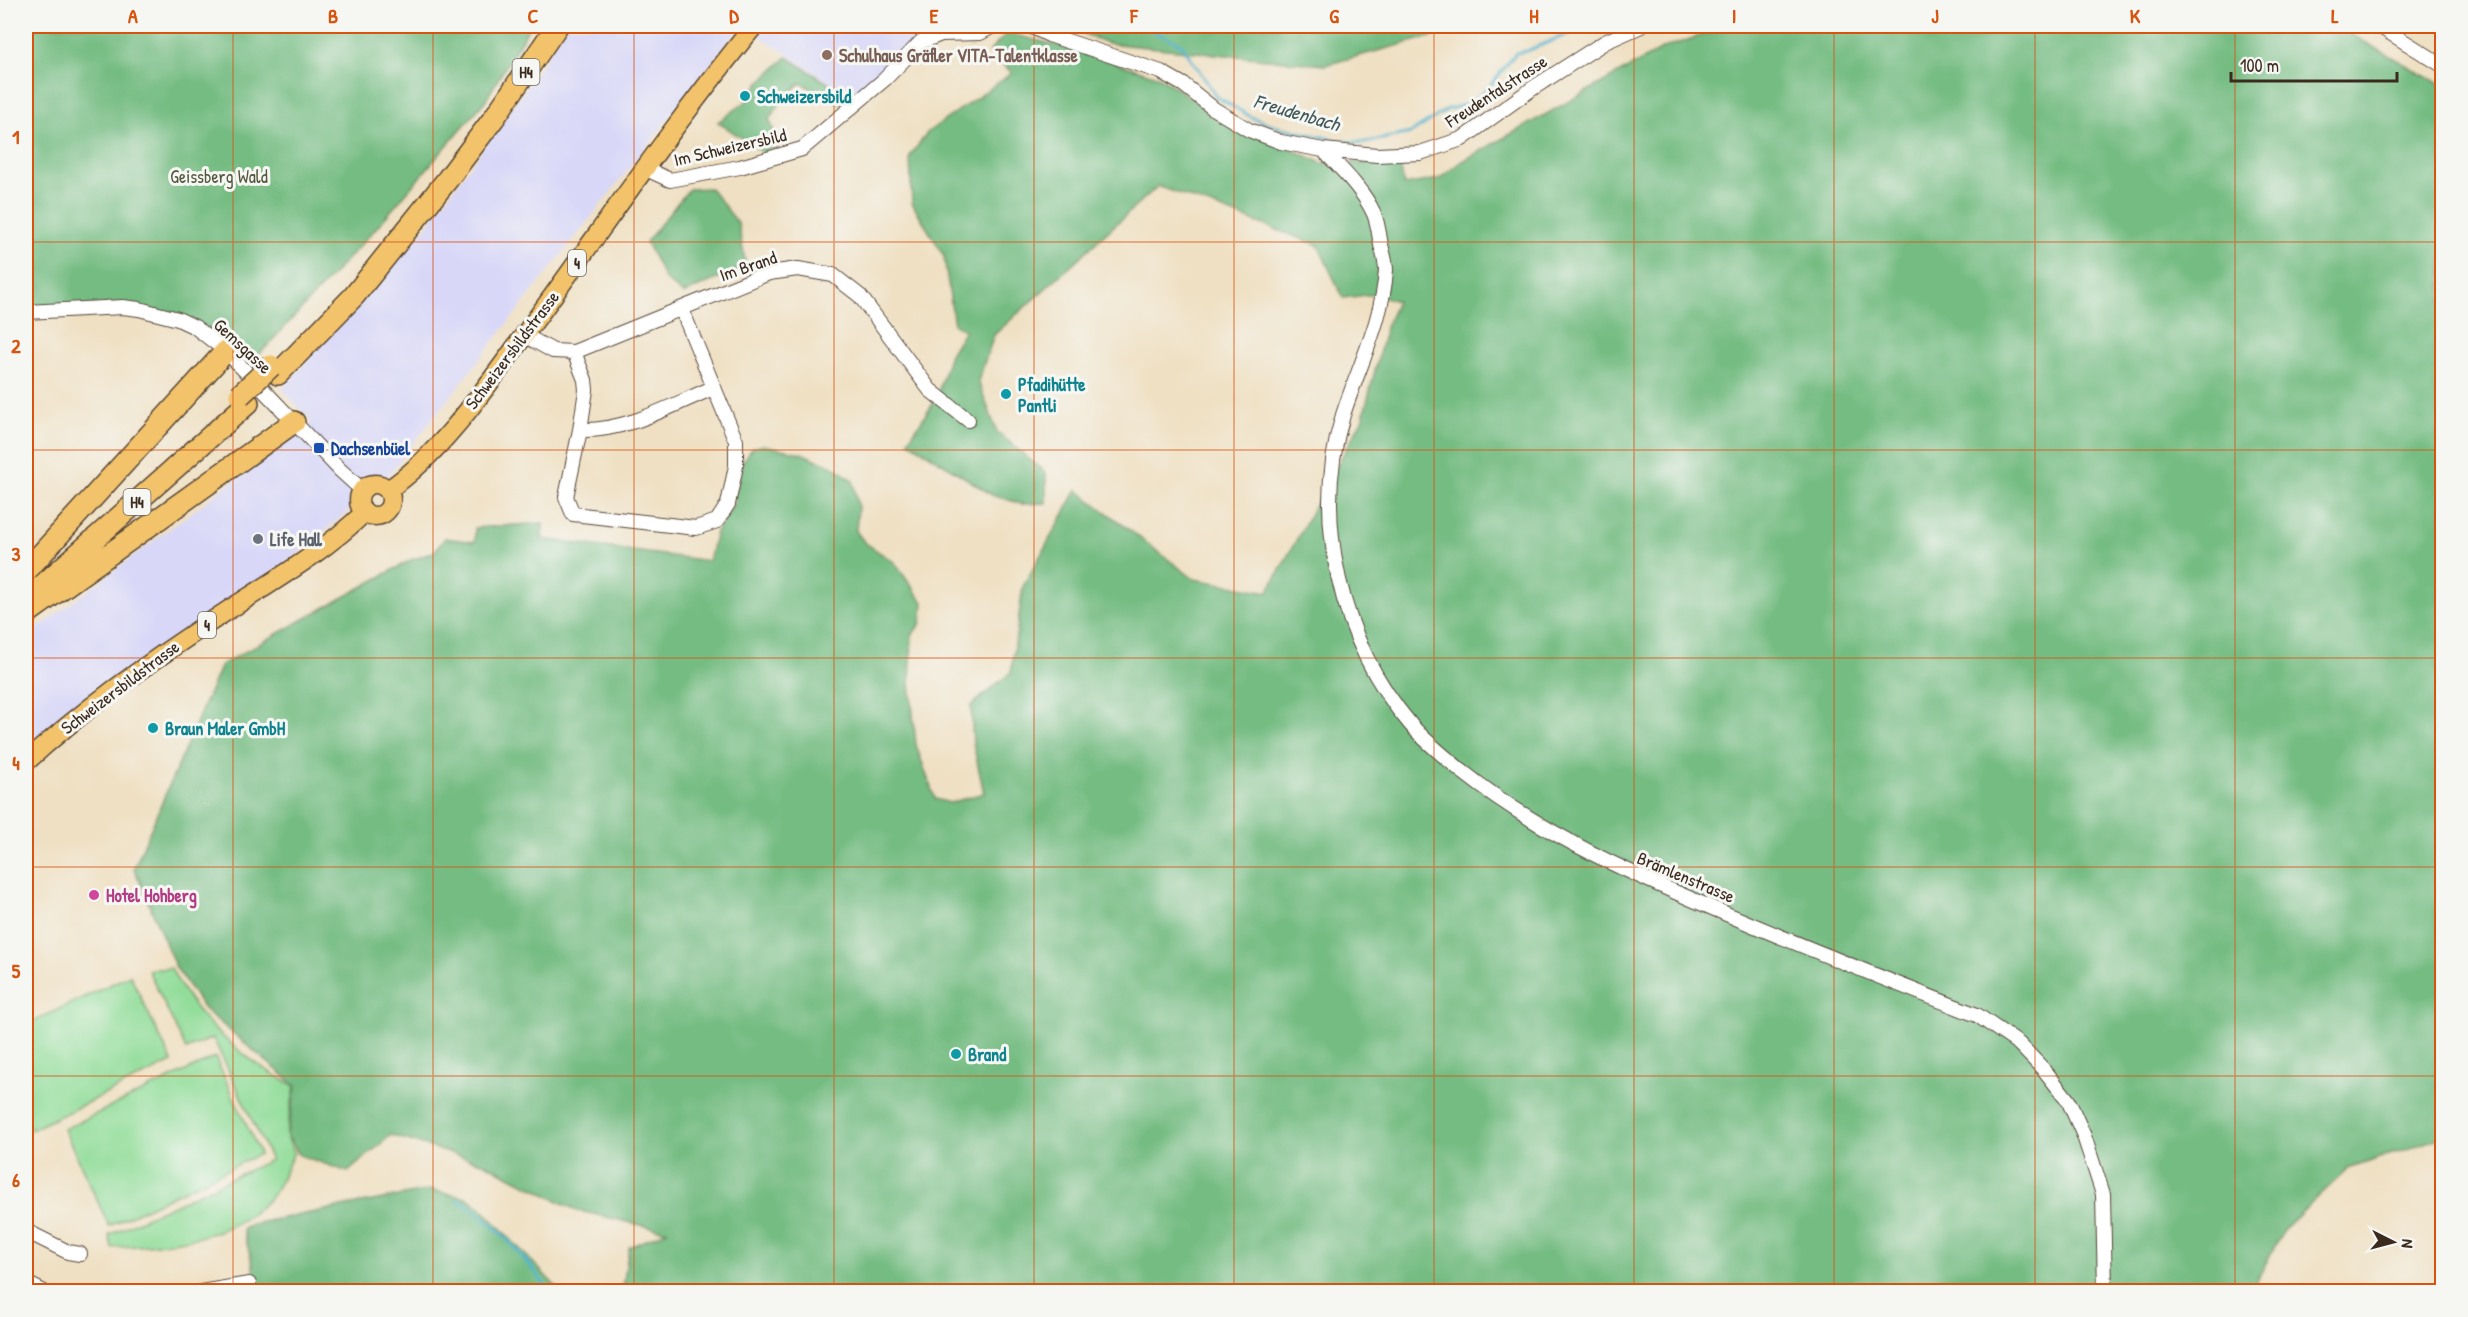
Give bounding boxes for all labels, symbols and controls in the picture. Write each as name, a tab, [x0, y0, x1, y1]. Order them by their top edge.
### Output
text: A	[128, 2, 138, 29]
text: B	[328, 2, 338, 29]
text: C	[528, 2, 539, 29]
text: D	[729, 2, 739, 29]
text: E	[930, 2, 939, 29]
text: F	[1129, 2, 1139, 29]
text: G	[1329, 2, 1339, 29]
text: H	[1529, 2, 1539, 29]
text: I	[1732, 2, 1736, 29]
text: J	[1931, 2, 1939, 29]
text: K	[2130, 2, 2141, 29]
text: L	[2331, 2, 2339, 29]
place label: Schulhaus Gräfler VITA-Talentklasse	[839, 43, 1079, 68]
scale bar	[2231, 45, 2398, 83]
marker: Schulhaus Gräfler VITA-Talentklasse	[820, 48, 834, 62]
street label: Freudentalstrasse	[1439, 49, 1552, 134]
text: 100 m	[2240, 53, 2279, 78]
road number: H4	[512, 59, 540, 85]
place label: Schweizersbild	[757, 84, 851, 109]
water label: Freudenbach	[1251, 87, 1345, 138]
marker: Schweizersbild	[738, 89, 752, 103]
street label: Im Schweizersbild	[671, 122, 789, 172]
text: 1	[12, 123, 20, 150]
park label: Geissberg Wald	[170, 164, 268, 189]
street label: Im Brand	[716, 245, 780, 287]
road number: 4	[568, 250, 586, 276]
street label: Schweizersbildstrasse	[459, 286, 565, 414]
street label: Gemsgasse	[208, 313, 278, 379]
text: 2	[11, 332, 21, 359]
place label: Pfadihütte Pantli	[1018, 372, 1086, 418]
marker: Pfadihütte Pantli	[999, 387, 1013, 401]
place label: Dachsenbüel	[331, 436, 411, 461]
marker: Dachsenbüel	[312, 441, 326, 455]
road number: H4	[124, 489, 150, 515]
place label: Life Hall	[270, 527, 323, 552]
marker: Life Hall	[251, 532, 265, 546]
text: 3	[12, 540, 21, 567]
road number: 4	[198, 612, 216, 638]
street label: Schweizersbildstrasse	[56, 634, 184, 740]
place label: Braun Maler GmbH	[165, 716, 286, 741]
marker: Braun Maler GmbH	[146, 721, 160, 735]
text: 4	[12, 749, 20, 776]
street label: Brämlenstrasse	[1633, 845, 1739, 909]
place label: Hotel Hohberg	[106, 883, 197, 909]
marker: Hotel Hohberg	[87, 888, 101, 902]
text: 5	[12, 957, 21, 984]
place label: Brand	[968, 1042, 1006, 1067]
marker: Brand	[949, 1047, 963, 1061]
text: 6	[12, 1166, 20, 1193]
north arrow	[2363, 1212, 2423, 1272]
text: N	[2396, 1238, 2419, 1249]

